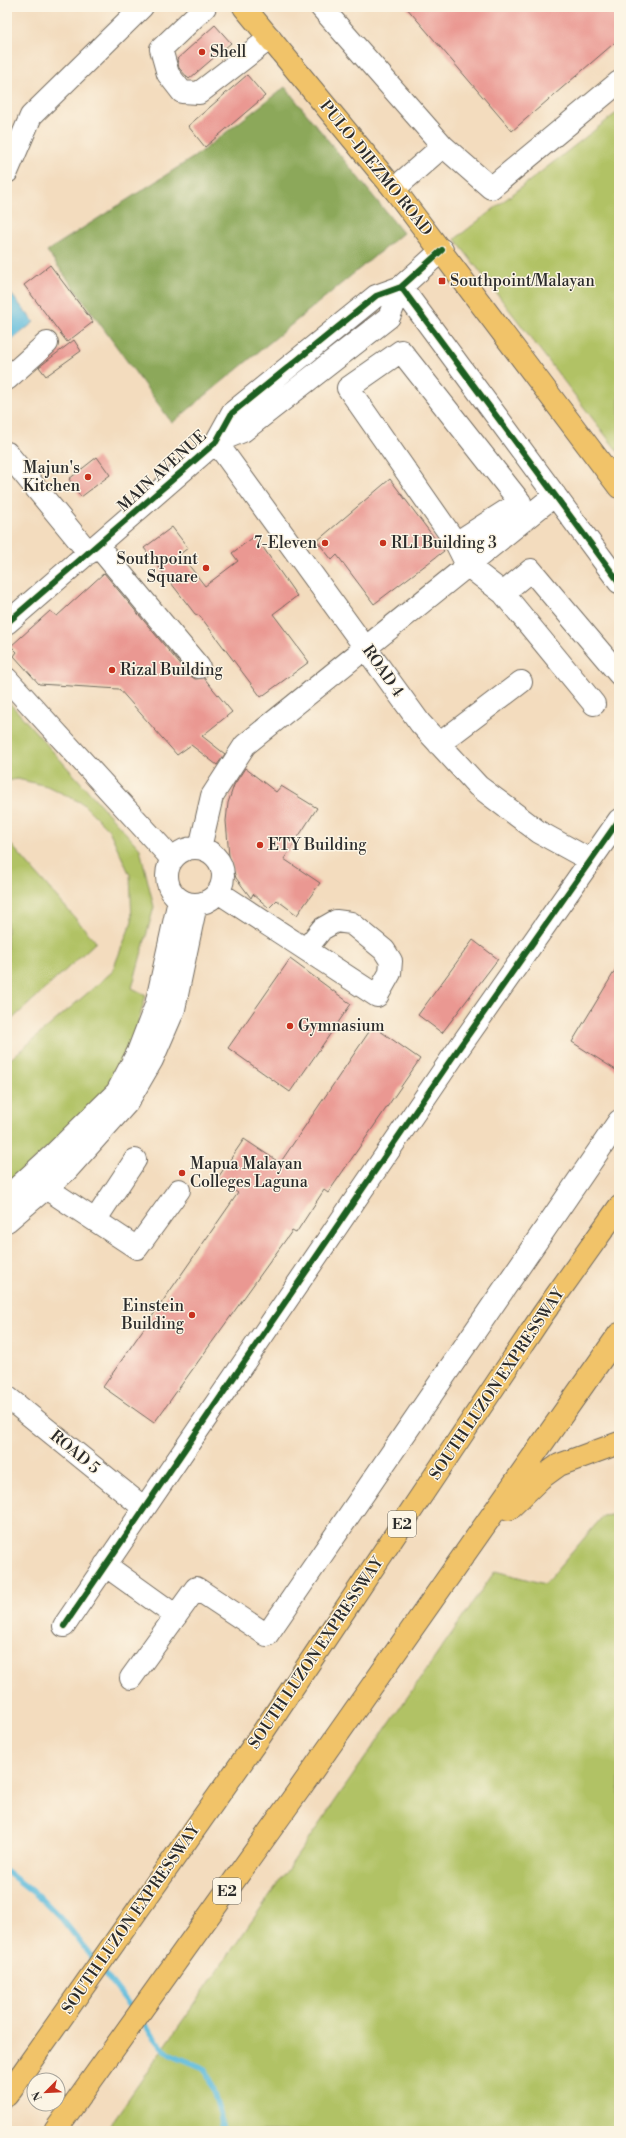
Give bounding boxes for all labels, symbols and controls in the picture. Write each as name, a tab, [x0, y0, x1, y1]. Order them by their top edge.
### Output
place label: Shell	[210, 42, 247, 62]
marker: Shell	[197, 47, 207, 57]
street label: PULO-DIEZMO ROAD	[315, 96, 437, 240]
place label: Southpoint/Malayan	[450, 271, 595, 291]
marker: Southpoint/Malayan	[437, 276, 447, 286]
street label: MAIN AVENUE	[113, 426, 211, 516]
place label: Majun's Kitchen	[23, 458, 80, 496]
marker: Majun's Kitchen	[83, 472, 93, 482]
place label: 7-Eleven	[254, 533, 317, 553]
place label: RLI Building 3	[391, 533, 497, 553]
marker: 7-Eleven	[320, 538, 330, 548]
marker: RLI Building 3	[378, 538, 388, 548]
place label: Southpoint Square	[117, 549, 198, 587]
marker: Southpoint Square	[201, 563, 211, 573]
street label: ROAD 4	[358, 641, 408, 701]
place label: Rizal Building	[120, 660, 223, 680]
marker: Rizal Building	[107, 665, 117, 675]
place label: ETY Building	[268, 835, 367, 855]
marker: ETY Building	[255, 840, 265, 850]
place label: Gymnasium	[298, 1016, 385, 1036]
marker: Gymnasium	[285, 1021, 295, 1031]
place label: Mapua Malayan Colleges Laguna	[190, 1154, 309, 1192]
marker: Mapua Malayan Colleges Laguna	[177, 1168, 187, 1178]
street label: SOUTH LUZON EXPRESSWAY	[425, 1283, 570, 1484]
place label: Einstein Building	[120, 1296, 185, 1334]
marker: Einstein Building	[187, 1310, 197, 1320]
street label: ROAD 5	[46, 1426, 104, 1478]
road number: E2	[388, 1511, 416, 1537]
street label: SOUTH LUZON EXPRESSWAY	[244, 1552, 389, 1753]
street label: SOUTH LUZON EXPRESSWAY	[58, 1819, 205, 2018]
road number: E2	[213, 1878, 241, 1904]
north arrow	[26, 2072, 66, 2112]
text: N	[29, 2089, 46, 2102]

